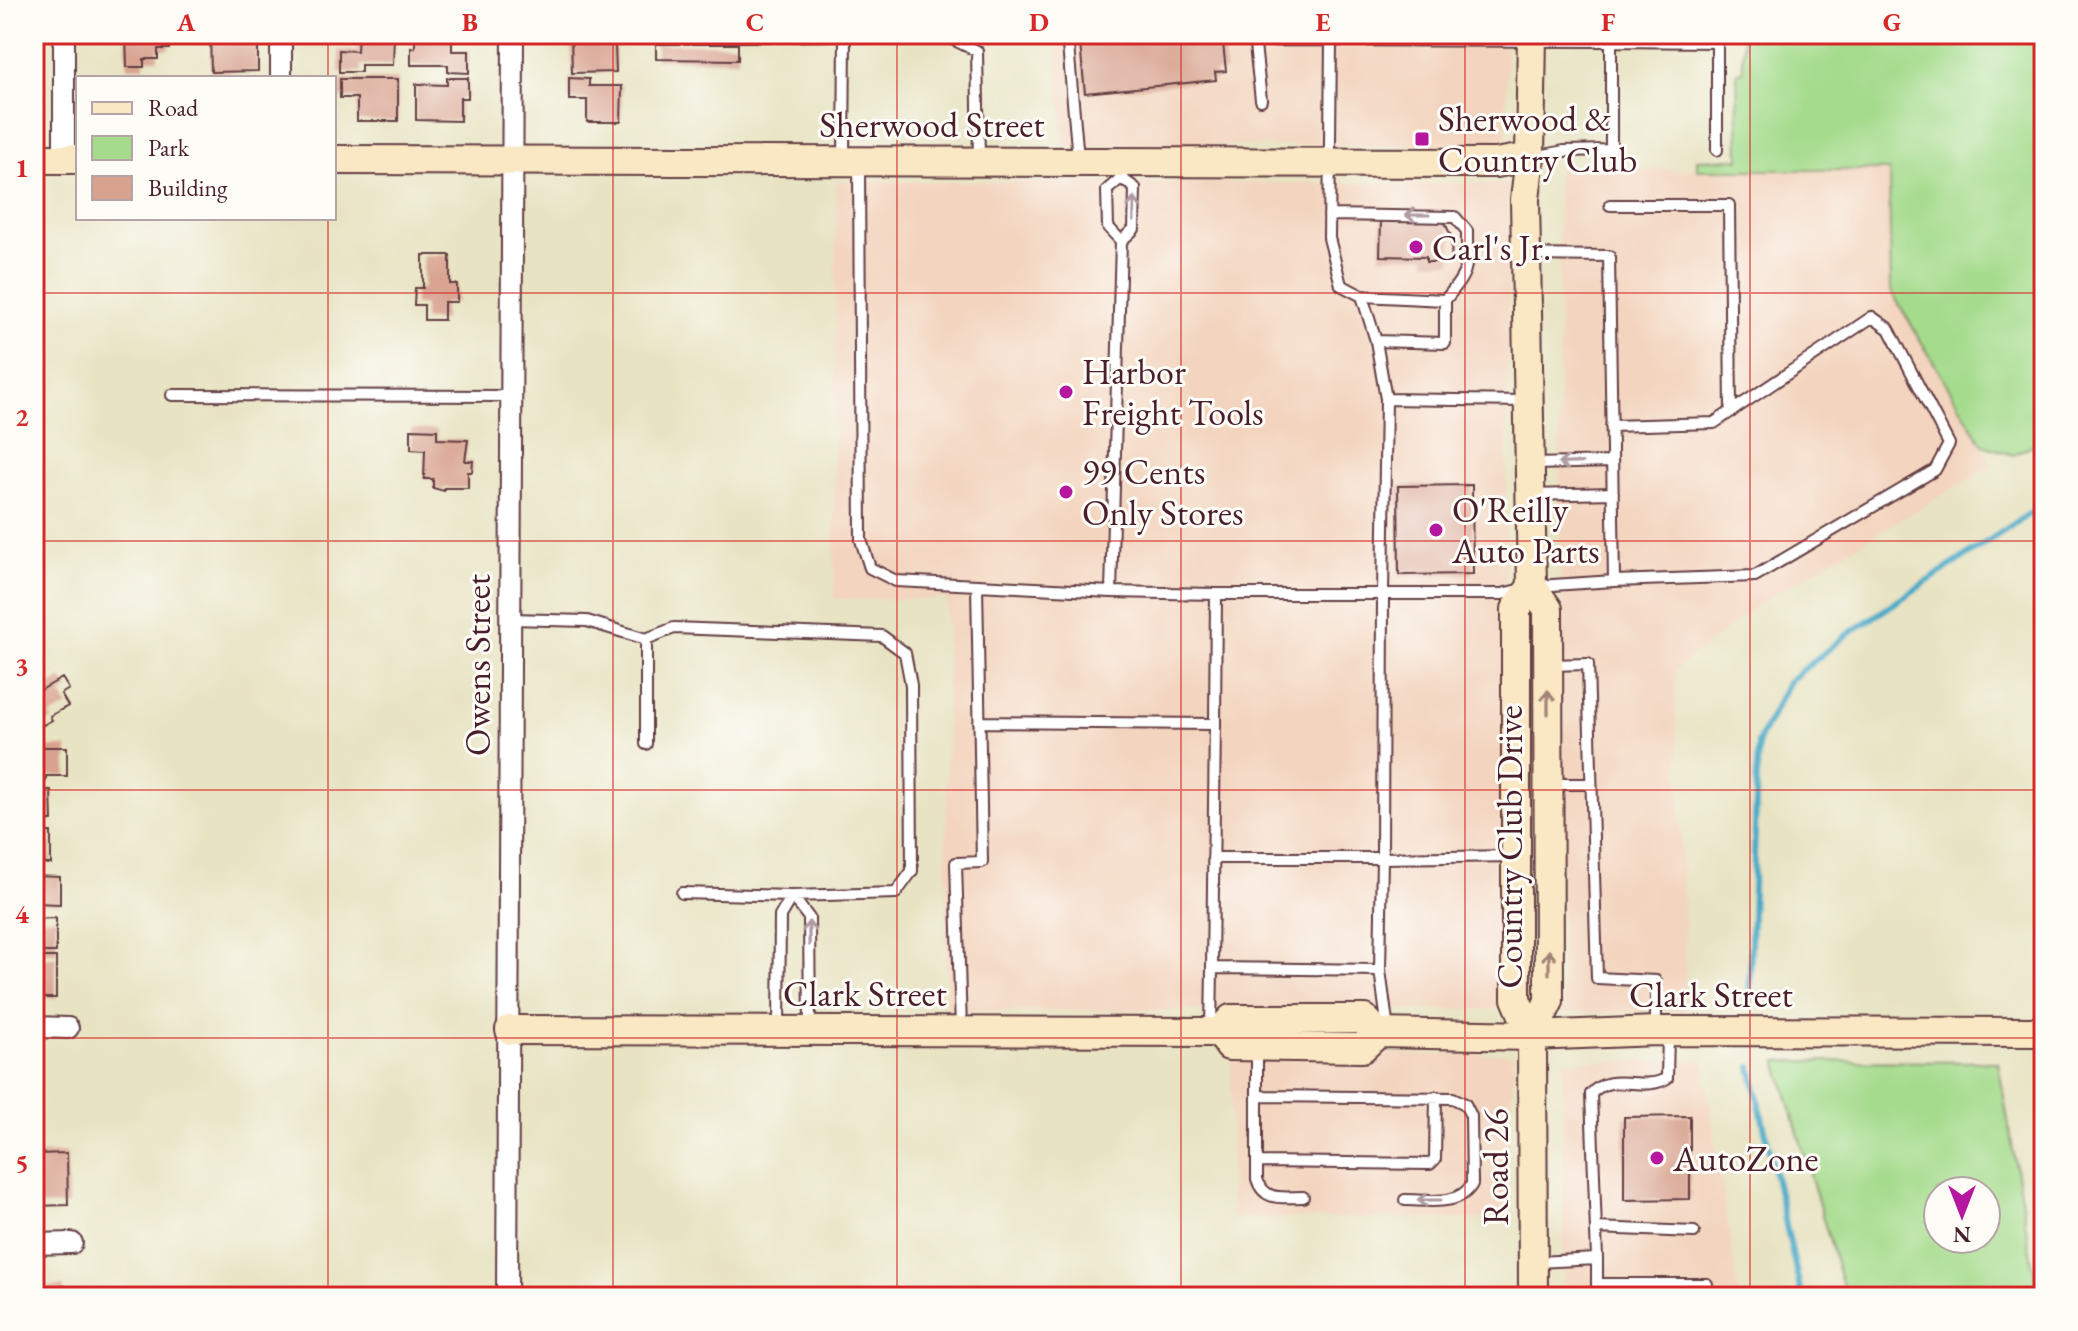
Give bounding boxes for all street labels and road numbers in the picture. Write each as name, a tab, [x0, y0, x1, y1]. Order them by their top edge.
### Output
street label: Sherwood Street	[819, 101, 1045, 148]
street label: Owens Street	[454, 573, 501, 756]
street label: Country Club Drive	[1486, 705, 1533, 989]
street label: Clark Street	[783, 970, 948, 1017]
street label: Clark Street	[1629, 971, 1794, 1018]
street label: Road 26	[1472, 1108, 1519, 1226]

